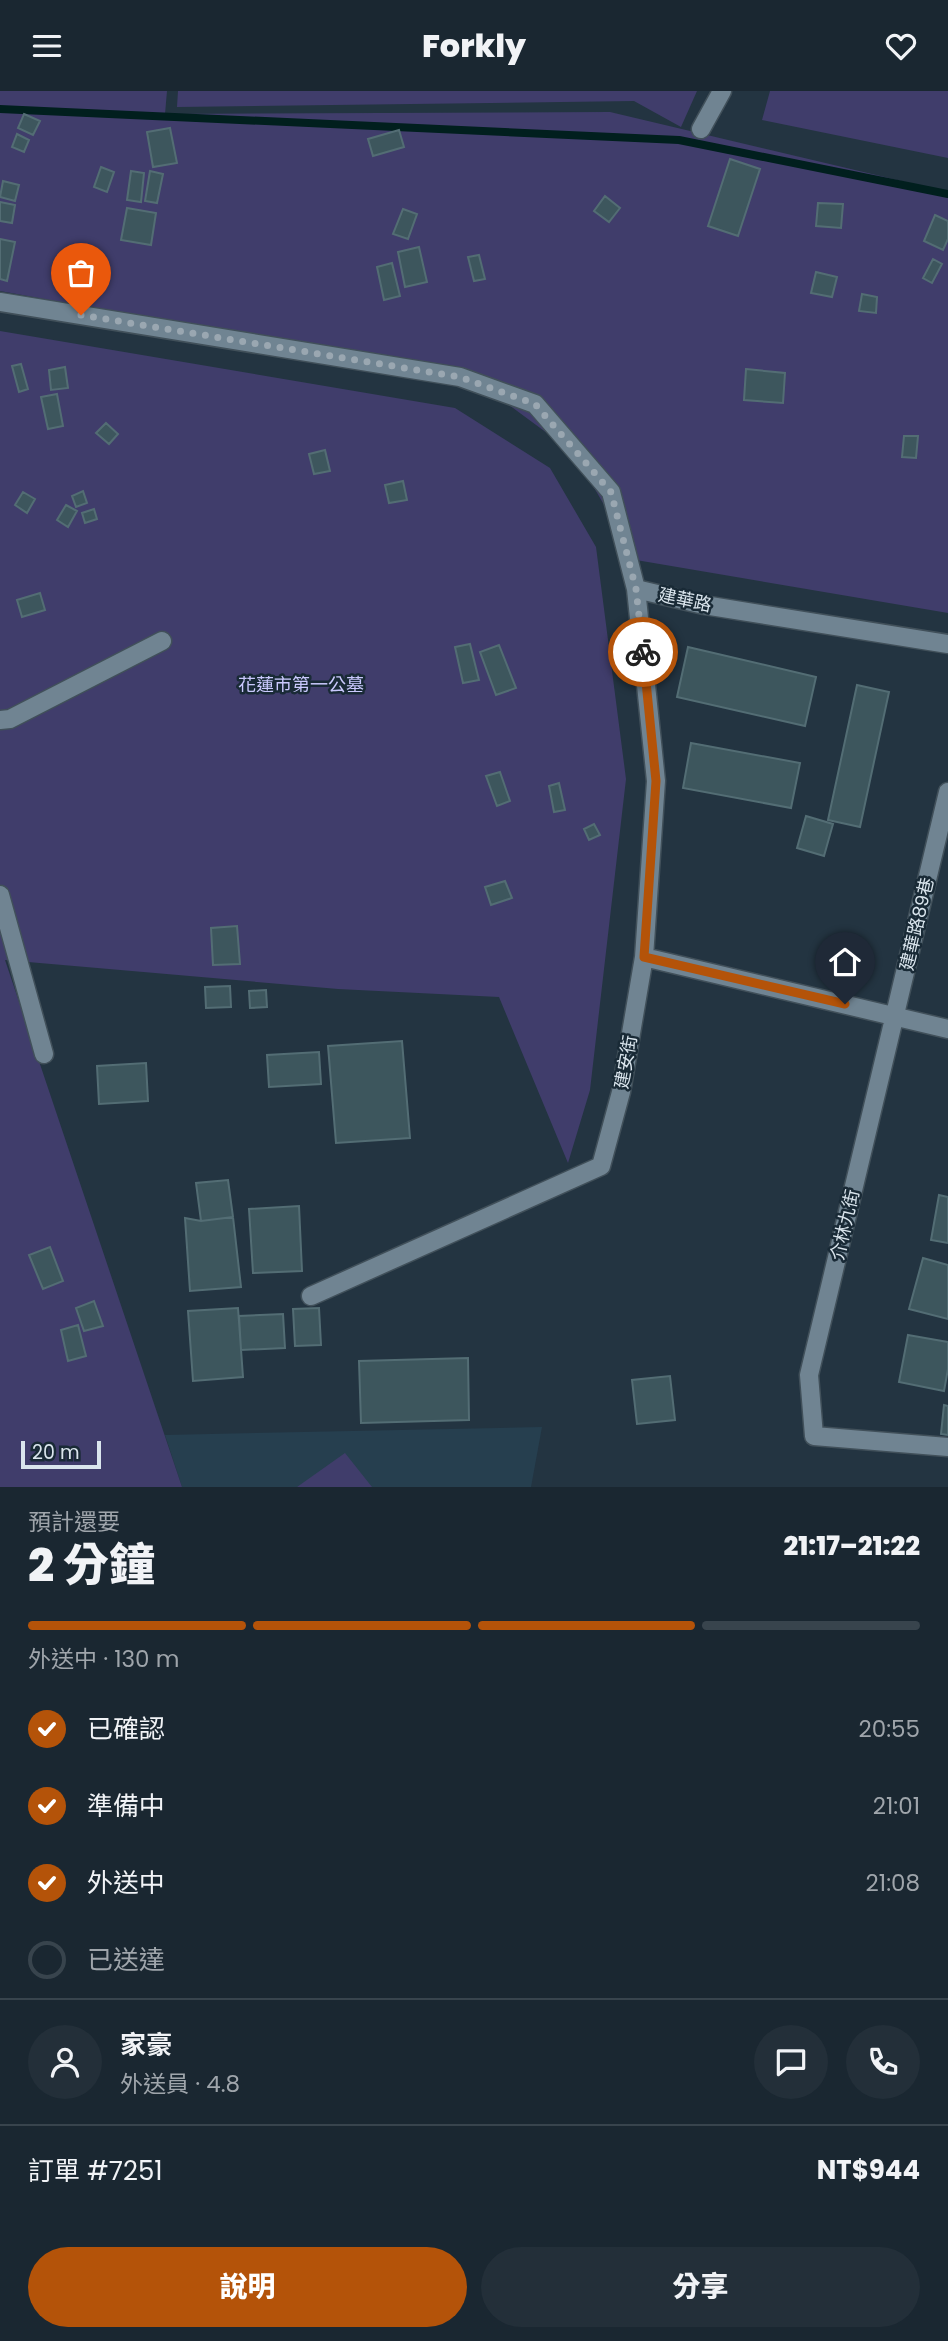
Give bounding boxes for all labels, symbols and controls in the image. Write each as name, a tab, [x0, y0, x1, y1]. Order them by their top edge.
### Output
text: Forkly	[422, 23, 526, 68]
icon: menu	[28, 27, 66, 65]
icon: heart	[882, 27, 920, 65]
pin	[51, 243, 111, 315]
icon: bag	[62, 254, 100, 292]
street label: 建華路	[656, 582, 714, 617]
courier	[608, 617, 678, 687]
icon: bike	[624, 633, 662, 671]
park label: 花蓮市第一公墓	[238, 672, 364, 697]
street label: 建華路89巷	[894, 875, 939, 973]
pin	[815, 932, 875, 1004]
icon: home	[826, 943, 864, 981]
street label: 建安街	[609, 1033, 643, 1091]
street label: 介林九街	[824, 1187, 865, 1263]
scale bar	[21, 1438, 102, 1470]
text: 20 m	[32, 1439, 80, 1466]
text: 預計還要	[28, 1506, 120, 1538]
text: 21:17–21:22	[783, 1528, 920, 1564]
text: 2 分鐘	[28, 1533, 155, 1597]
text: 外送中 · 130 m	[28, 1643, 179, 1675]
icon: check	[28, 1710, 66, 1748]
text: 已確認	[87, 1711, 165, 1747]
text: 20:55	[859, 1713, 920, 1745]
icon: check	[28, 1787, 66, 1825]
text: 準備中	[87, 1788, 165, 1824]
text: 21:01	[873, 1790, 920, 1822]
icon: check	[28, 1864, 66, 1902]
text: 外送中	[87, 1865, 165, 1901]
text: 21:08	[866, 1867, 920, 1899]
text: 已送達	[87, 1942, 165, 1978]
button: person	[28, 2025, 102, 2099]
button: chat	[754, 2025, 828, 2099]
button: phone	[846, 2025, 920, 2099]
text: 家豪	[120, 2027, 172, 2063]
text: 外送員 · 4.8	[120, 2068, 240, 2100]
text: NT$944	[817, 2152, 920, 2188]
text: 訂單 #7251	[28, 2153, 163, 2189]
button: 說明	[28, 2247, 467, 2327]
button: 分享	[481, 2247, 920, 2327]

